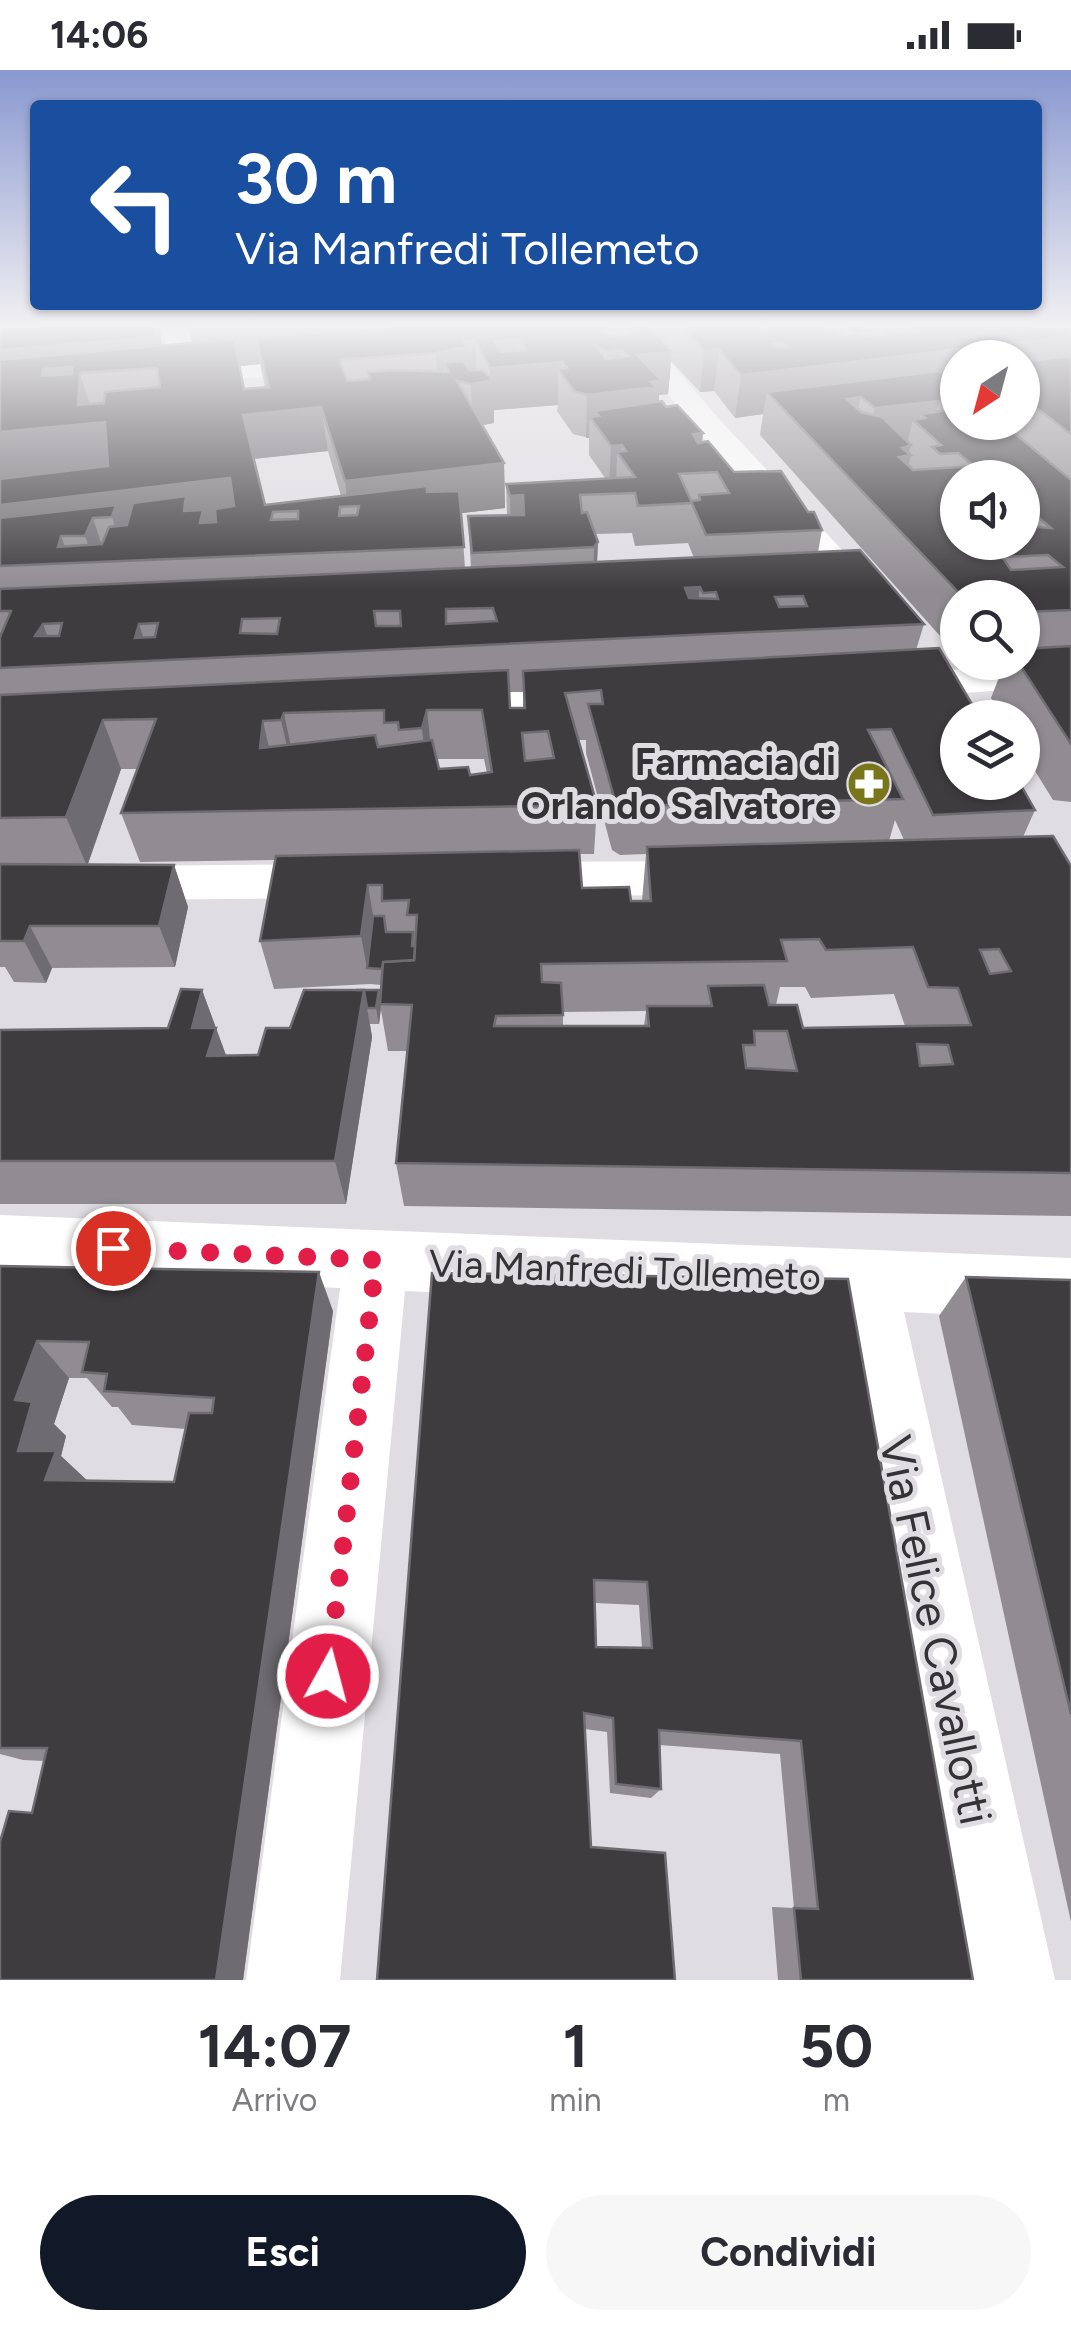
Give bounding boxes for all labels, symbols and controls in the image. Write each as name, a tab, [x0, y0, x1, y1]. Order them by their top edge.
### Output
text: 14:06	[50, 12, 148, 58]
text: 30 m	[235, 136, 397, 221]
icon: left	[70, 140, 200, 270]
text: Via Manfredi Tollemeto	[235, 221, 700, 275]
north arrow	[940, 340, 1040, 440]
map controls	[940, 340, 1040, 800]
button: sound	[940, 460, 1040, 560]
button: search	[940, 580, 1040, 680]
button: layers	[940, 700, 1040, 800]
place label: Farmacia di Orlando Salvatore	[521, 739, 836, 829]
pharmacy icon: Farmacia di Orlando Salvatore	[846, 761, 892, 807]
pin	[71, 1206, 156, 1291]
icon: arrive	[86, 1221, 141, 1276]
street label: Via Manfredi Tollemeto	[428, 1240, 822, 1300]
street label: Via Felice Cavallotti	[868, 1431, 1004, 1829]
position arrow	[276, 1624, 380, 1728]
text: 14:07	[198, 2010, 351, 2082]
text: 1	[563, 2010, 588, 2082]
text: 50	[799, 2010, 873, 2082]
text: Arrivo	[232, 2081, 317, 2119]
text: min	[549, 2081, 602, 2119]
text: m	[823, 2081, 850, 2119]
button: Esci	[40, 2195, 526, 2310]
button: Condividi	[546, 2195, 1031, 2310]

